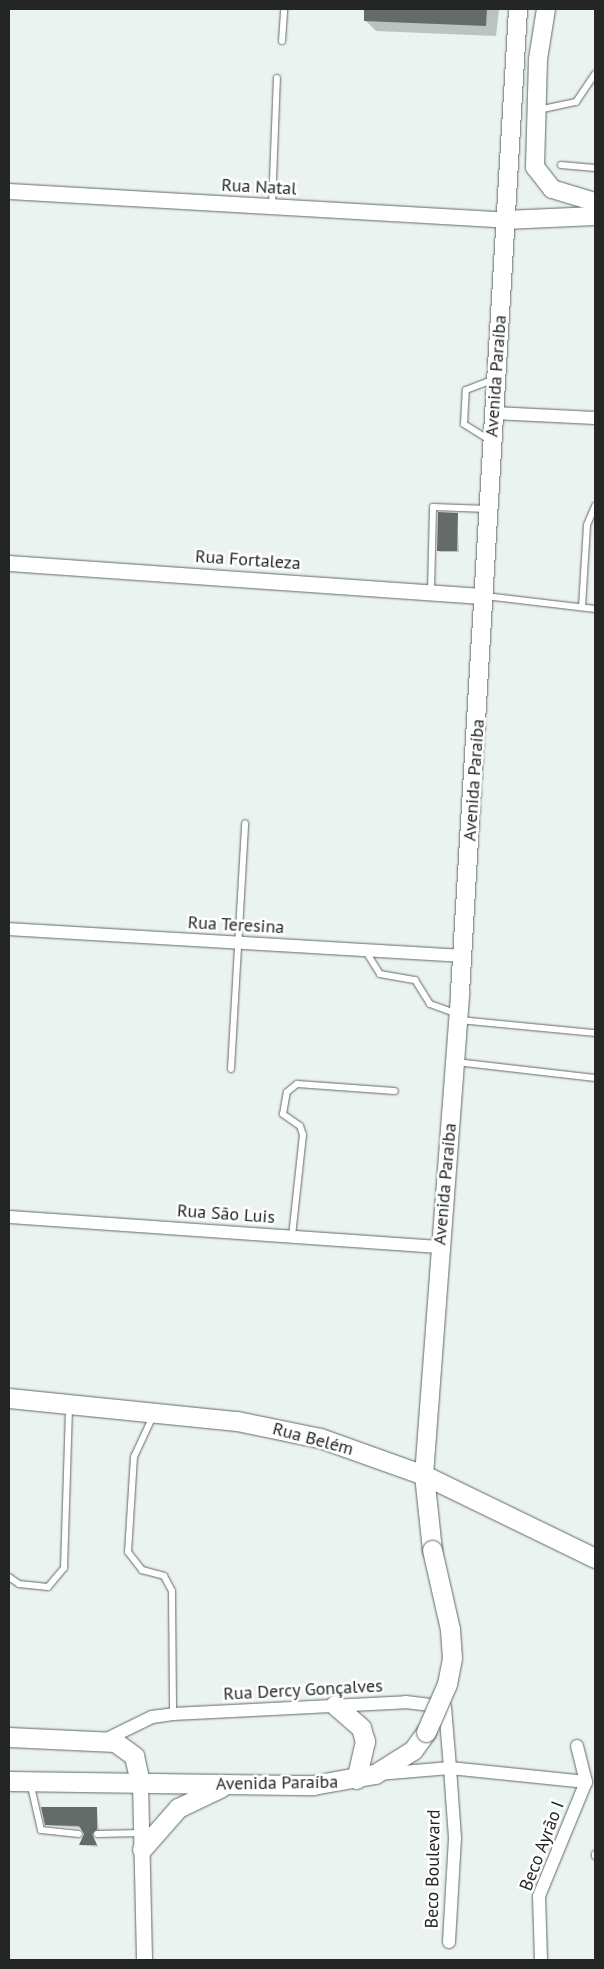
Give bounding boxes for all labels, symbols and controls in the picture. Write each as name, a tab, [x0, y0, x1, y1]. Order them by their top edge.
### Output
street label: Rua Natal	[221, 174, 297, 200]
street label: Avenida Paraíba	[481, 314, 511, 438]
street label: Rua Fortaleza	[194, 546, 302, 574]
street label: Avenida Paraíba	[459, 718, 489, 842]
street label: Rua Teresina	[187, 912, 285, 938]
street label: Avenida Paraíba	[429, 1122, 461, 1246]
street label: Rua São Luis	[176, 1200, 276, 1228]
street label: Rua Belém	[270, 1418, 356, 1460]
street label: Rua Dercy Gonçalves	[222, 1675, 384, 1705]
street label: Avenida Paraíba	[216, 1771, 338, 1795]
street label: Beco Ayrão I	[515, 1798, 569, 1894]
street label: Beco Boulevard	[421, 1809, 445, 1929]

